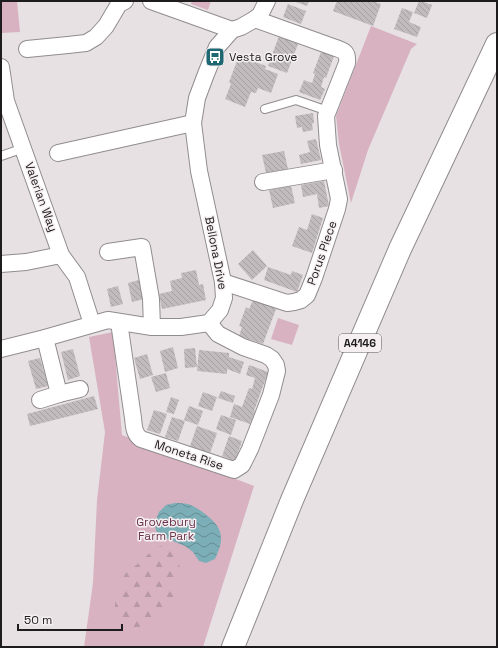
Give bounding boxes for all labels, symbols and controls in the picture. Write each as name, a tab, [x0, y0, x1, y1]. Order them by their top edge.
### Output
bus stop icon: Vesta Grove	[204, 46, 226, 68]
place label: Vesta Grove	[229, 49, 297, 65]
street label: Valerian Way	[21, 160, 61, 234]
street label: Bellona Drive	[201, 215, 231, 291]
street label: Porus Piece	[303, 219, 341, 287]
road number: A4146	[339, 334, 381, 352]
street label: Moneta Rise	[153, 436, 225, 474]
park label: Grovebury Farm Park	[136, 514, 196, 544]
scale bar	[18, 606, 122, 632]
text: 50 m	[24, 612, 52, 628]

